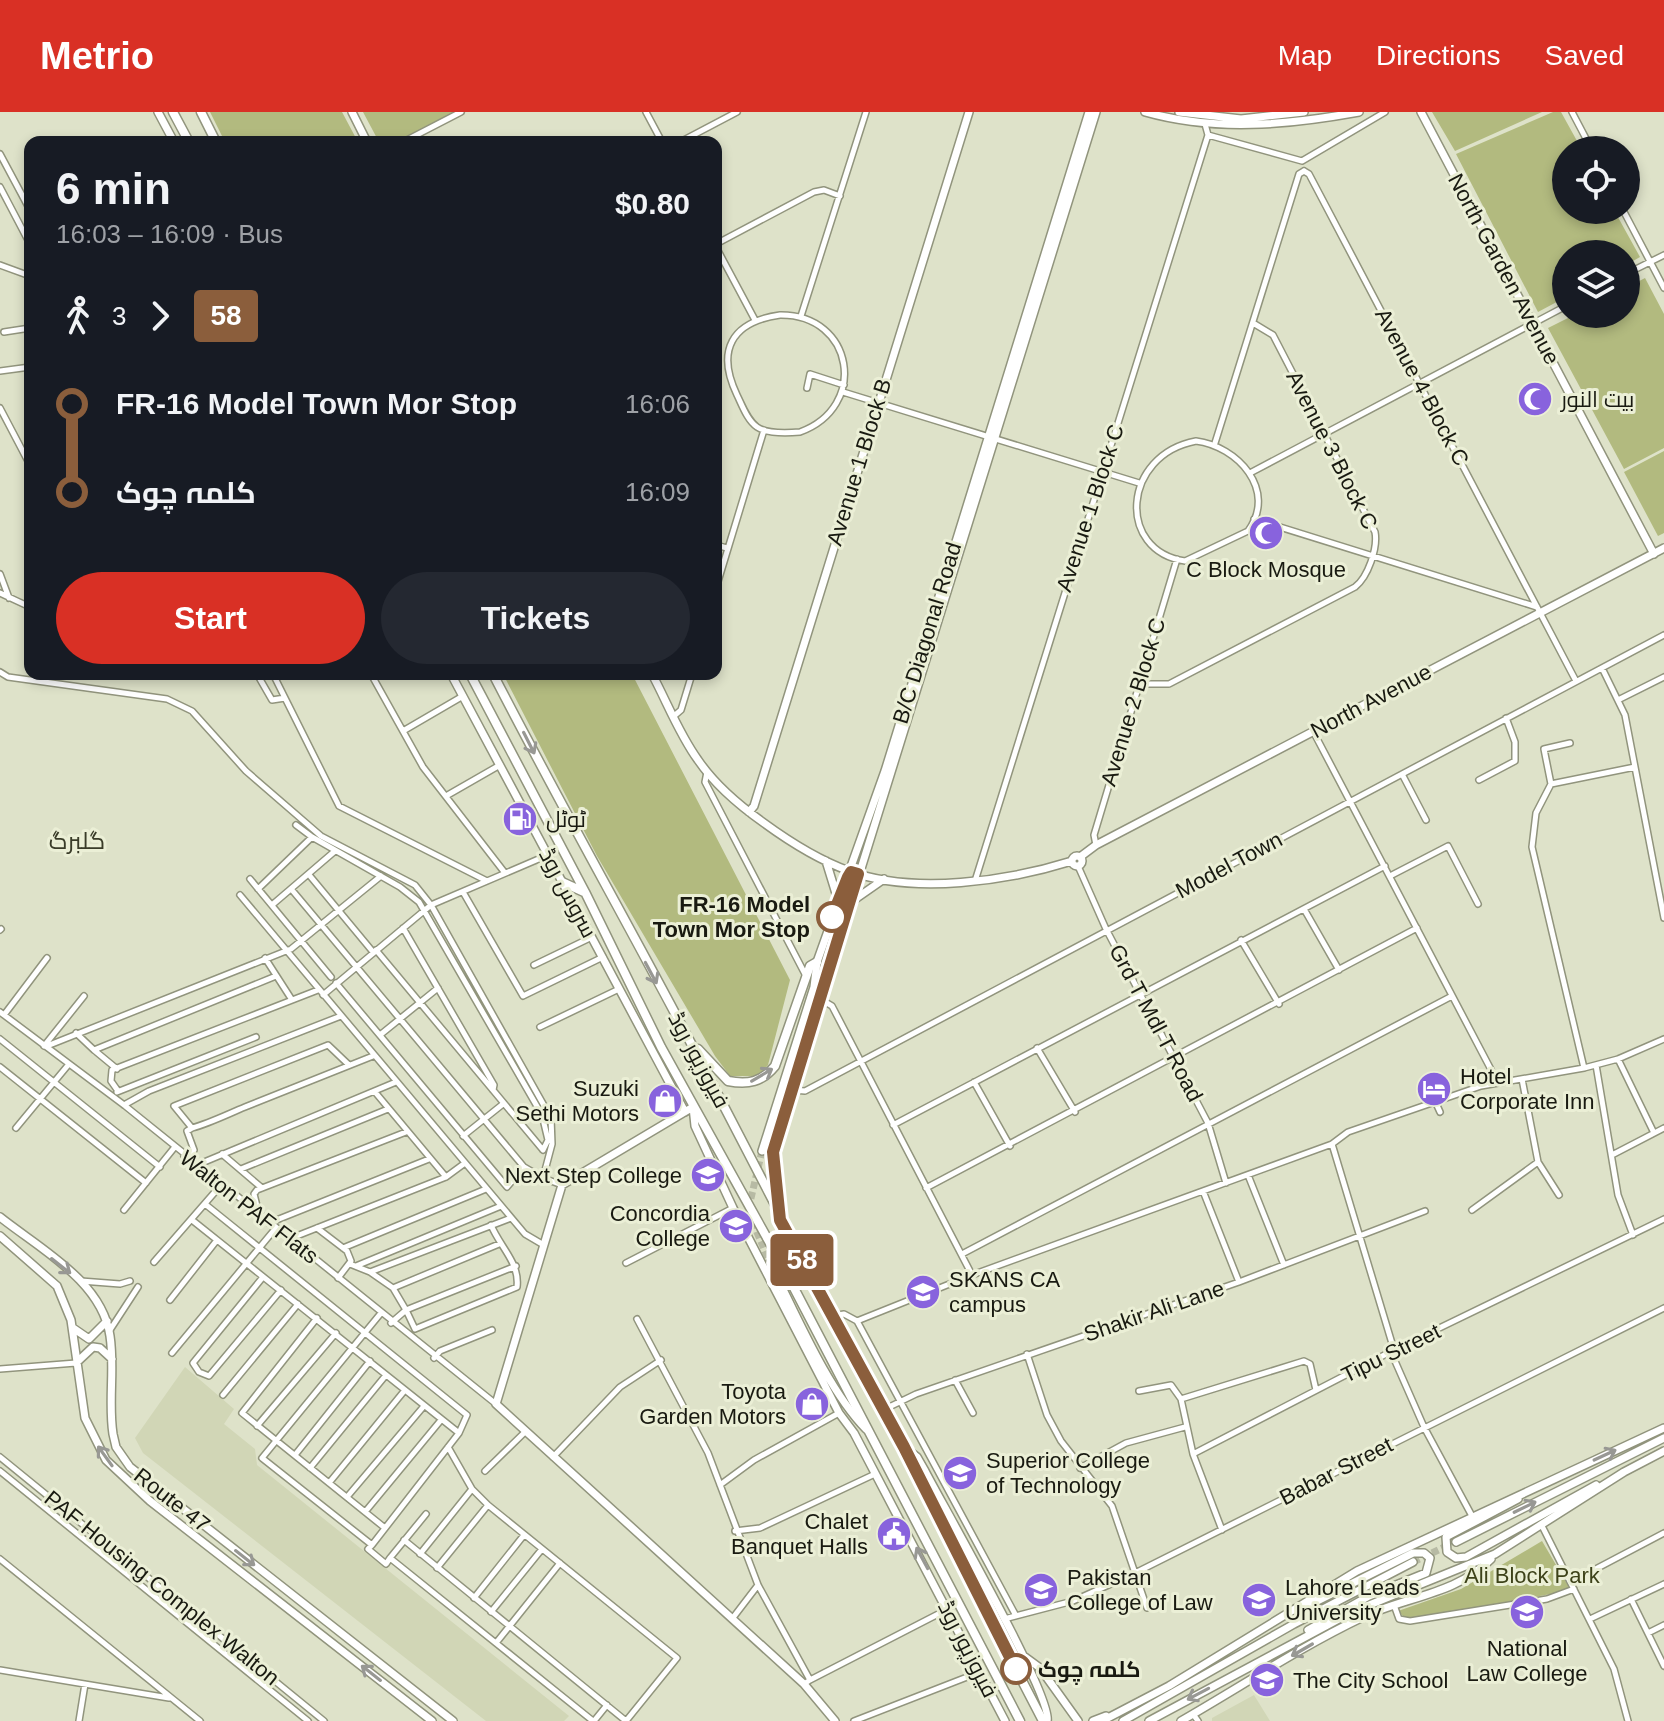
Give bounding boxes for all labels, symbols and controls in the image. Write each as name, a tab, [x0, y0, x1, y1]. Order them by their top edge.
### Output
text: Metrio	[40, 35, 154, 77]
text: Map	[1278, 40, 1332, 71]
text: Directions	[1376, 40, 1501, 71]
text: Saved	[1545, 40, 1624, 71]
map controls	[1552, 136, 1640, 328]
button: locate	[1552, 136, 1640, 224]
text: 6 min	[56, 164, 171, 213]
street label: North Garden Avenue	[1443, 169, 1565, 369]
text: $0.80	[615, 187, 690, 220]
text: 16:03 – 16:09 · Bus	[56, 219, 283, 249]
button: layers	[1552, 240, 1640, 328]
icon: walk	[56, 294, 100, 338]
icon: forward	[138, 294, 182, 338]
text: 58	[210, 300, 242, 331]
text: 3	[112, 301, 126, 331]
street label: Avenue 4 Block C	[1370, 304, 1474, 470]
street label: Avenue 3 Block C	[1281, 367, 1383, 533]
street label: Avenue 1 Block B	[822, 375, 896, 549]
mosque icon: بیت النور	[1516, 380, 1554, 418]
text: FR-16 Model Town Mor Stop	[116, 387, 517, 420]
place label: بیت النور	[1559, 387, 1634, 412]
text: 16:06	[625, 389, 690, 419]
street label: Avenue 1 Block C	[1051, 421, 1129, 595]
text: کلمہ چوک	[116, 476, 256, 509]
text: 16:09	[625, 477, 690, 507]
mosque icon: C Block Mosque	[1247, 514, 1285, 552]
street label: B/C Diagonal Road	[888, 539, 966, 727]
place label: C Block Mosque	[1186, 557, 1346, 582]
button: Start	[56, 572, 365, 664]
button: Tickets	[381, 572, 690, 664]
street label: Avenue 2 Block C	[1096, 615, 1170, 789]
street label: North Avenue	[1306, 659, 1436, 743]
one-way arrow	[521, 731, 537, 755]
fuel station icon: ٹوٹل	[501, 800, 539, 838]
place label: ٹوٹل	[546, 807, 586, 833]
street label: Model Town	[1171, 826, 1287, 904]
district label: گلبرگ	[49, 827, 105, 854]
street label: سروس روڈ	[533, 844, 602, 942]
place label: FR-16 Model Town Mor Stop	[653, 892, 810, 942]
marker: FR-16 Model Town Mor Stop	[817, 902, 847, 932]
street label: Grd T Mdl T Road	[1104, 940, 1208, 1106]
one-way arrow	[644, 960, 660, 984]
street label: فیروزپور روڈ	[662, 1008, 735, 1113]
place label: Hotel Corporate Inn	[1460, 1064, 1595, 1114]
one-way arrow	[750, 1067, 772, 1083]
hotel icon: Hotel Corporate Inn	[1415, 1070, 1453, 1108]
place label: Suzuki Sethi Motors	[516, 1076, 639, 1126]
shop icon: Suzuki Sethi Motors	[646, 1082, 684, 1120]
street label: Walton PAF Flats	[175, 1145, 323, 1269]
school or university icon: Next Step College	[689, 1156, 727, 1194]
place label: Next Step College	[505, 1163, 682, 1188]
place label: Concordia College	[610, 1201, 711, 1251]
school or university icon: Concordia College	[717, 1207, 755, 1245]
line badge: 58	[766, 1234, 838, 1286]
text: 58	[786, 1244, 818, 1275]
one-way arrow	[50, 1257, 71, 1274]
place label: SKANS CA campus	[949, 1267, 1061, 1317]
school or university icon: SKANS CA campus	[904, 1273, 942, 1311]
street label: Shakir Ali Lane	[1081, 1275, 1227, 1347]
street label: Tipu Street	[1338, 1318, 1444, 1388]
place label: Toyota Garden Motors	[639, 1379, 787, 1429]
shop icon: Toyota Garden Motors	[793, 1385, 831, 1423]
street label: Babar Street	[1275, 1432, 1397, 1510]
one-way arrow	[96, 1446, 113, 1467]
one-way arrow	[1593, 1447, 1617, 1462]
place label: Superior College of Technology	[986, 1448, 1150, 1498]
school or university icon: Superior College of Technology	[941, 1454, 979, 1492]
street label: Route 47	[129, 1463, 215, 1537]
street label: PAF Housing Complex Walton	[40, 1486, 284, 1690]
one-way arrow	[1513, 1499, 1537, 1514]
place label: Chalet Banquet Halls	[731, 1509, 868, 1559]
public building icon: Chalet Banquet Halls	[875, 1515, 913, 1553]
one-way arrow	[913, 1547, 929, 1571]
one-way arrow	[234, 1549, 255, 1567]
park label: Ali Block Park	[1464, 1563, 1601, 1588]
place label: Pakistan College of Law	[1067, 1565, 1213, 1615]
school or university icon: Pakistan College of Law	[1022, 1571, 1060, 1609]
place label: Lahore Leads University	[1285, 1575, 1420, 1625]
school or university icon: Lahore Leads University	[1240, 1581, 1278, 1619]
school or university icon: National Law College	[1508, 1593, 1546, 1631]
street label: فیروزپور روڈ	[931, 1597, 1003, 1702]
place label: National Law College	[1466, 1636, 1588, 1686]
one-way arrow	[1290, 1643, 1314, 1658]
marker: کلمہ چوک	[1001, 1654, 1031, 1684]
place label: کلمہ چوک	[1038, 1657, 1141, 1685]
school or university icon: The City School	[1248, 1661, 1286, 1699]
one-way arrow	[361, 1664, 382, 1682]
place label: The City School	[1293, 1668, 1448, 1693]
one-way arrow	[1186, 1686, 1210, 1702]

